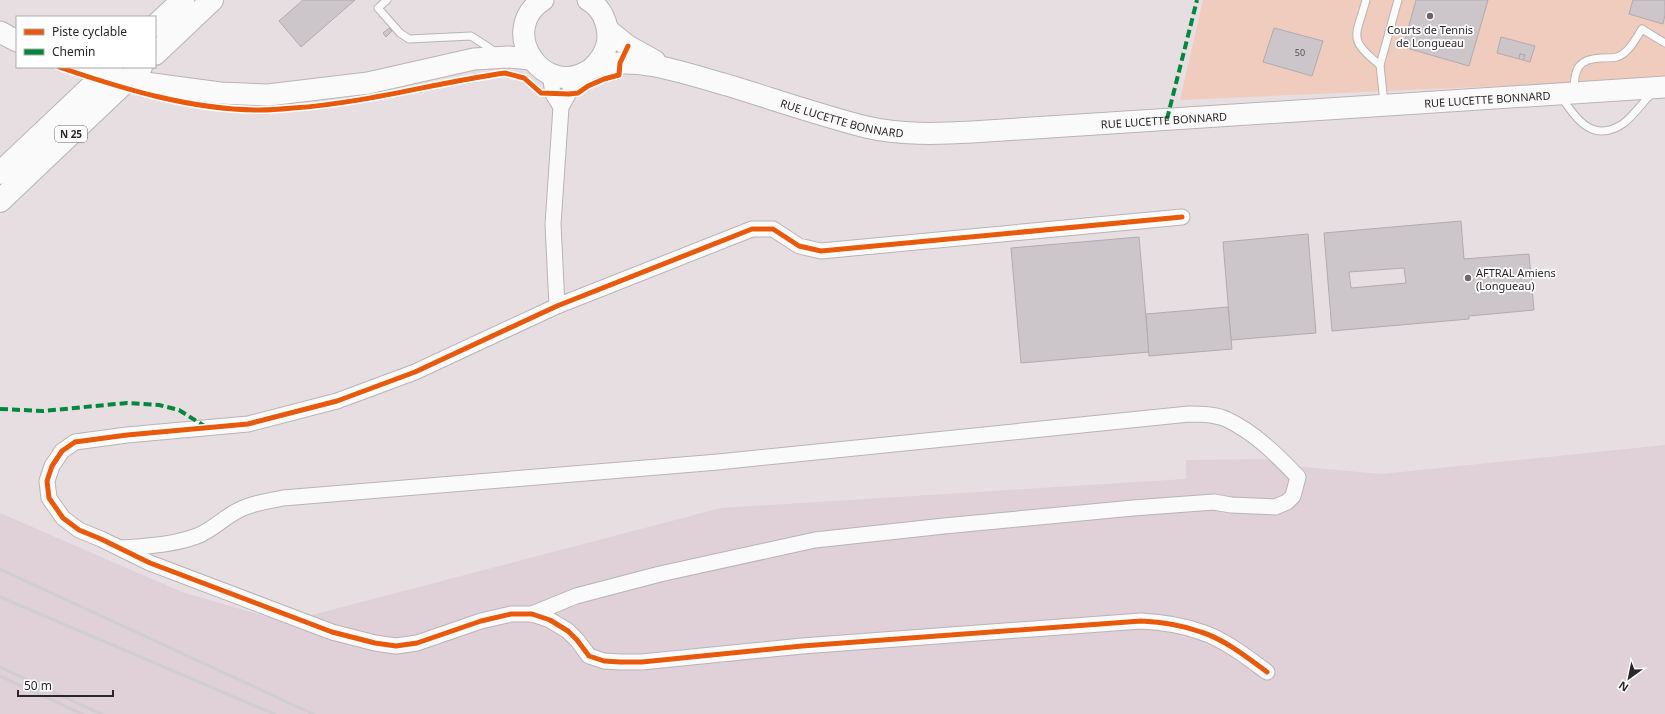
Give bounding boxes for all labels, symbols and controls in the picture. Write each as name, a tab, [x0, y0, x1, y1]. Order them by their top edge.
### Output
marker: Courts de Tennis de Longueau	[1425, 11, 1435, 21]
legend	[16, 16, 156, 68]
place label: Courts de Tennis de Longueau	[1387, 22, 1473, 50]
text: Piste cyclable	[52, 23, 127, 40]
text: Chemin	[52, 43, 96, 60]
house number: 50	[1295, 46, 1305, 59]
street label: RUE LUCETTE BONNARD	[1424, 87, 1551, 110]
street label: RUE LUCETTE BONNARD	[779, 95, 904, 140]
street label: RUE LUCETTE BONNARD	[1100, 108, 1228, 131]
road number: N 25	[55, 126, 87, 142]
place label: AFTRAL Amiens (Longueau)	[1476, 265, 1556, 293]
marker: AFTRAL Amiens (Longueau)	[1463, 273, 1473, 283]
north arrow	[1609, 658, 1649, 698]
scale bar	[18, 672, 113, 698]
text: 50 m	[24, 677, 52, 694]
text: N	[1615, 678, 1631, 696]

